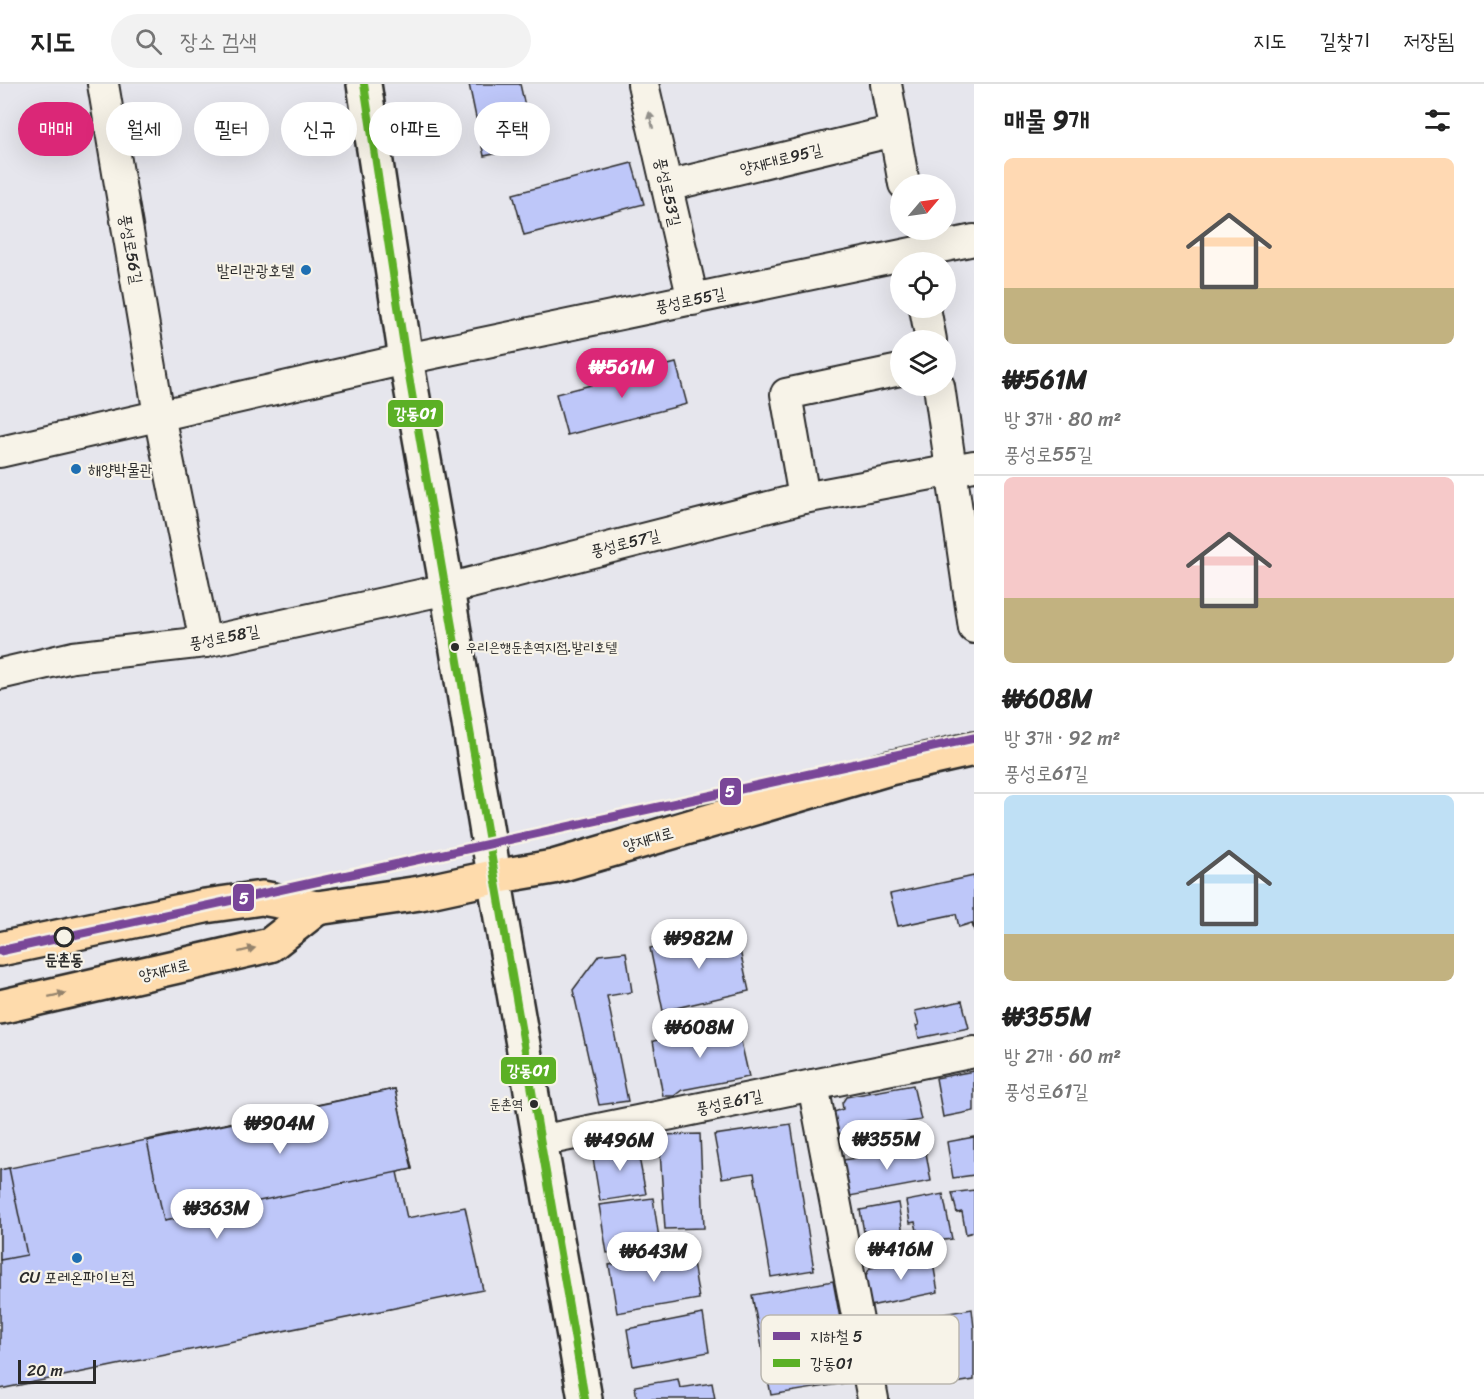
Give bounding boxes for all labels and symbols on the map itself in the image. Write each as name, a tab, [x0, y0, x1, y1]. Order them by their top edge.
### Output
one-way arrow	[646, 111, 656, 129]
street label: 양재대로95길	[737, 135, 825, 183]
street label: 풍성로53길	[646, 155, 690, 230]
north arrow	[890, 174, 956, 240]
street label: 풍성로56길	[111, 212, 151, 286]
place label: 발리관광호텔	[217, 256, 294, 285]
marker: 발리관광호텔	[299, 263, 313, 277]
street label: 풍성로55길	[652, 278, 728, 322]
pin: ₩561M	[580, 348, 664, 399]
line badge: 강동01	[387, 399, 444, 428]
text: 강동01	[394, 399, 436, 428]
place label: 해양박물관	[88, 455, 153, 484]
marker: 해양박물관	[69, 462, 83, 476]
street label: 풍성로57길	[587, 520, 663, 566]
street label: 풍성로58길	[186, 616, 262, 658]
place label: 우리은행둔촌역지점.발리호텔	[466, 635, 617, 660]
marker: 우리은행둔촌역지점.발리호텔	[449, 641, 461, 653]
line badge: 5	[719, 777, 742, 806]
text: 5	[725, 777, 735, 806]
street label: 양재대로	[619, 818, 677, 860]
line badge: 5	[232, 883, 255, 912]
text: 5	[239, 884, 249, 913]
pin: ₩982M	[657, 919, 741, 970]
marker: 둔촌동	[54, 927, 74, 947]
place label: 둔촌동	[45, 945, 83, 974]
one-way arrow	[238, 945, 256, 955]
street label: 양재대로	[136, 950, 192, 990]
one-way arrow	[48, 989, 66, 999]
pin: ₩608M	[658, 1008, 742, 1059]
line badge: 강동01	[500, 1056, 557, 1085]
text: 강동01	[507, 1056, 549, 1085]
street label: 풍성로61길	[693, 1081, 765, 1123]
place label: 둔촌역	[489, 1092, 523, 1117]
marker: 둔촌역	[528, 1098, 540, 1110]
pin: ₩904M	[238, 1104, 322, 1155]
pin: ₩355M	[845, 1120, 929, 1171]
pin: ₩496M	[578, 1121, 662, 1172]
pin: ₩363M	[175, 1189, 259, 1240]
pin: ₩416M	[859, 1230, 943, 1281]
pin: ₩643M	[612, 1232, 696, 1283]
marker: CU 포레온파이브점	[70, 1251, 84, 1265]
place label: CU 포레온파이브점	[20, 1263, 135, 1292]
legend	[761, 1315, 959, 1384]
text: 지하철 5	[810, 1322, 863, 1351]
text: 강동01	[810, 1349, 853, 1378]
scale bar	[18, 1357, 96, 1384]

